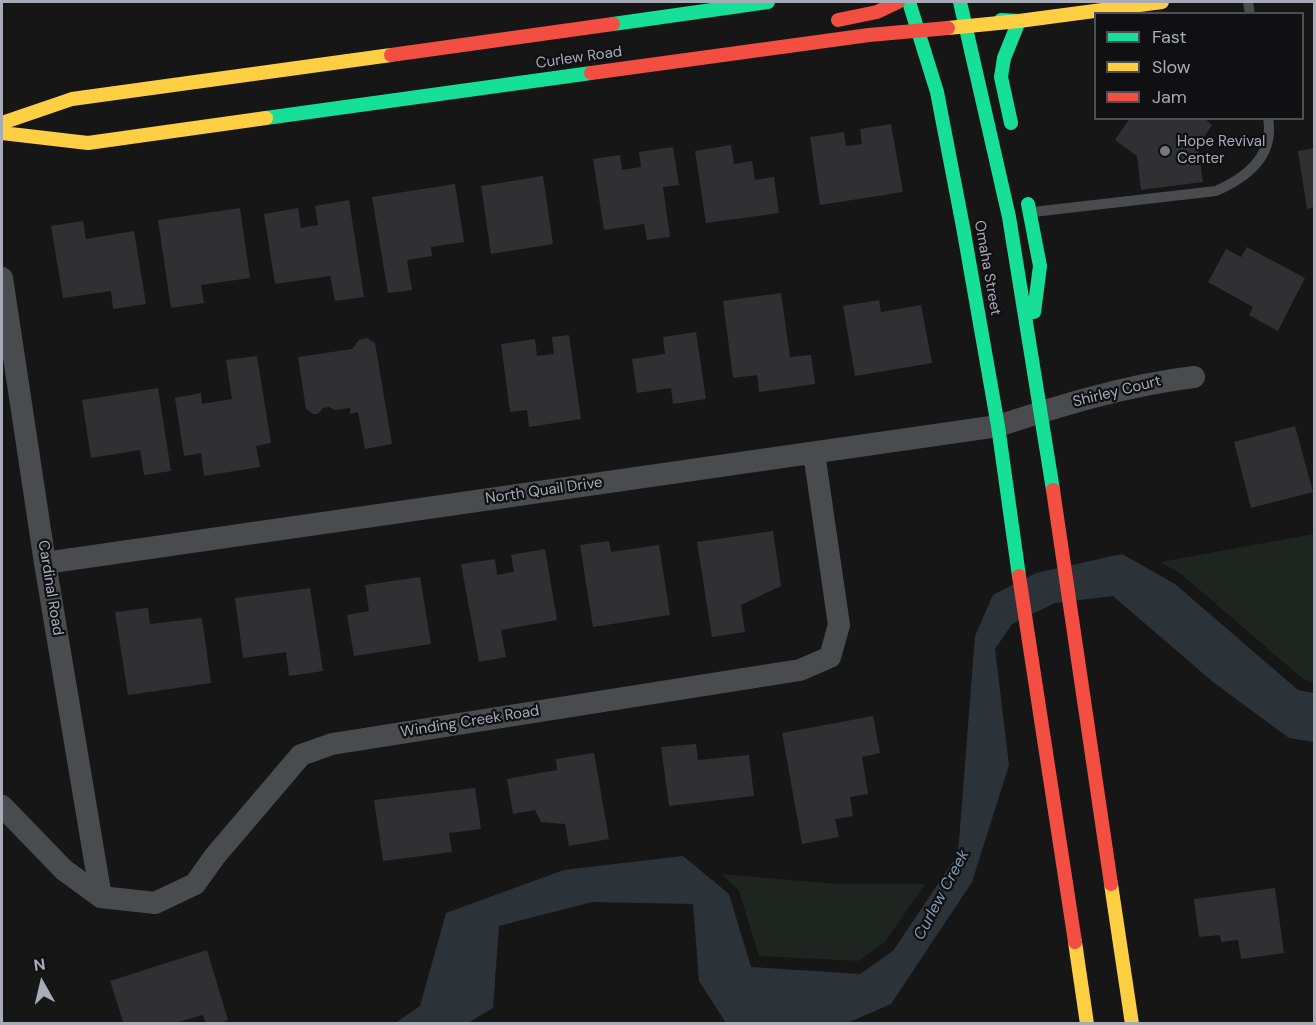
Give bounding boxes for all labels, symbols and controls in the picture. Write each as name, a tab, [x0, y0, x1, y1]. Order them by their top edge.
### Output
legend	[1094, 12, 1304, 120]
text: Fast	[1152, 25, 1187, 49]
street label: Curlew Road	[535, 43, 623, 73]
text: Slow	[1152, 55, 1191, 79]
text: Jam	[1152, 85, 1187, 109]
place label: Hope Revival Center	[1177, 133, 1265, 168]
marker: Hope Revival Center	[1158, 144, 1172, 158]
street label: Omaha Street	[970, 219, 1004, 317]
street label: Shirley Court	[1071, 372, 1163, 412]
street label: North Quail Drive	[484, 474, 604, 508]
street label: Cardinal Road	[34, 539, 66, 637]
street label: Winding Creek Road	[399, 702, 541, 742]
water label: Curlew Creek	[910, 847, 974, 943]
north arrow	[12, 953, 72, 1013]
text: N	[32, 953, 47, 976]

